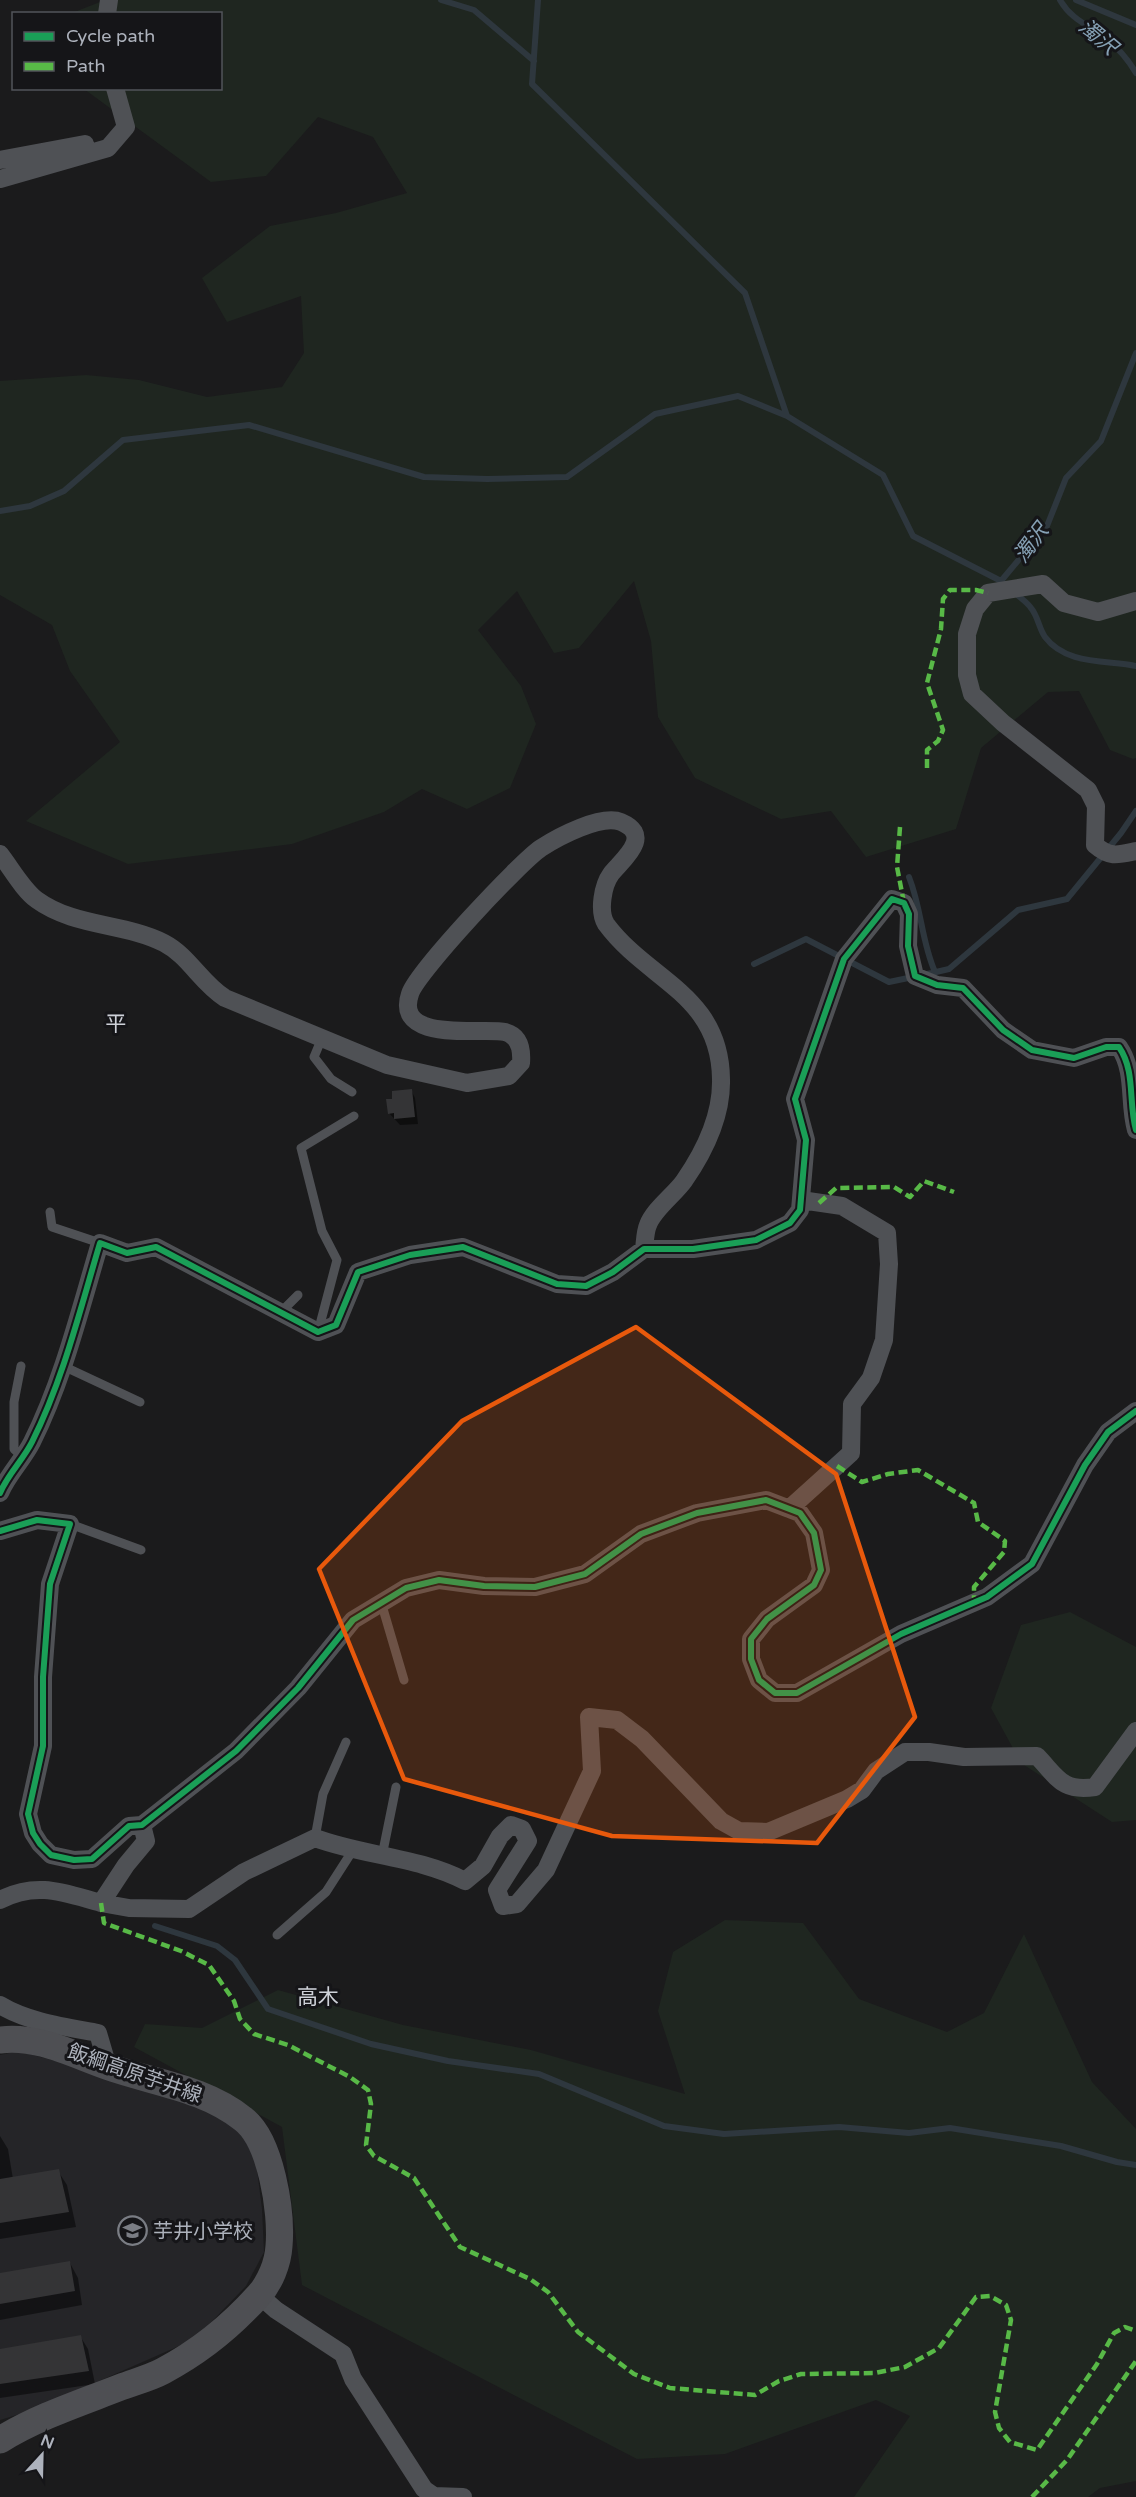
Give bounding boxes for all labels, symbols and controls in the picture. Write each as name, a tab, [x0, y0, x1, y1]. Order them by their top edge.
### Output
legend	[12, 12, 222, 90]
water label: 濁沢	[1074, 14, 1124, 62]
text: Cycle path	[66, 25, 155, 47]
text: Path	[66, 55, 105, 77]
water label: 濁沢	[1009, 517, 1056, 568]
district label: 平	[106, 1012, 127, 1037]
district label: 高木	[297, 1985, 339, 2010]
street label: 飯綱高原芋井線	[65, 2040, 205, 2108]
school or university icon: 芋井小学校	[116, 2215, 148, 2247]
place label: 芋井小学校	[153, 2220, 253, 2244]
north arrow	[12, 2425, 72, 2485]
text: N	[38, 2430, 57, 2454]

